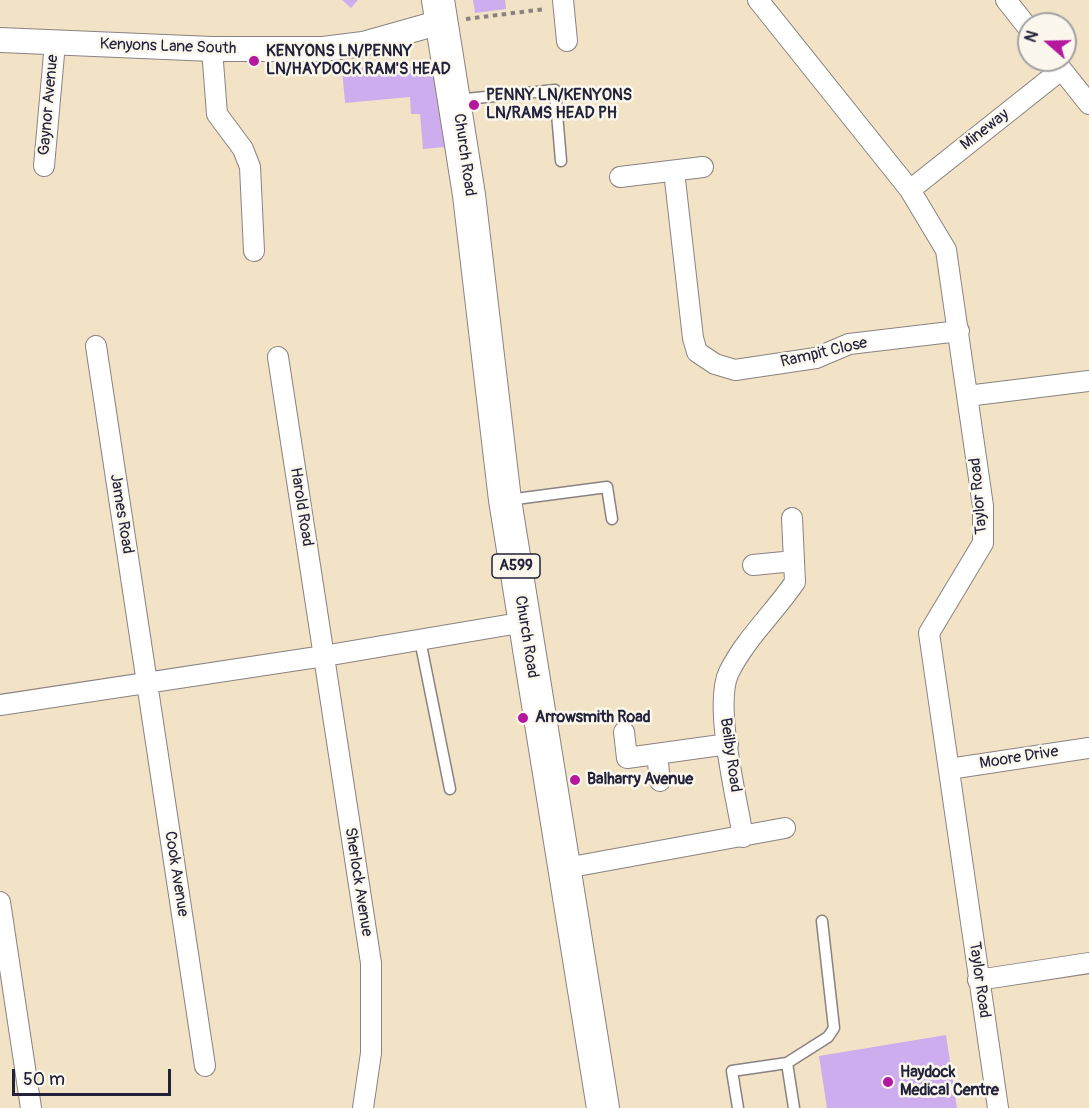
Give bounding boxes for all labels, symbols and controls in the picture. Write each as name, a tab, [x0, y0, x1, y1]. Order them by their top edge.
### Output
north arrow	[1017, 12, 1077, 72]
text: N	[1021, 28, 1043, 45]
street label: Kenyons Lane South	[99, 35, 237, 59]
place label: KENYONS LN/PENNY LN/HAYDOCK RAM'S HEAD	[266, 42, 451, 80]
street label: Gaynor Avenue	[35, 54, 63, 156]
marker: KENYONS LN/PENNY LN/HAYDOCK RAM'S HEAD	[247, 54, 261, 68]
place label: PENNY LN/KENYONS LN/RAMS HEAD PH	[486, 86, 632, 124]
marker: PENNY LN/KENYONS LN/RAMS HEAD PH	[467, 98, 481, 112]
street label: Mineway	[957, 105, 1013, 155]
street label: Church Road	[449, 112, 479, 198]
street label: Rampit Close	[779, 334, 869, 372]
street label: Taylor Road	[966, 457, 992, 535]
street label: Harold Road	[285, 466, 317, 548]
street label: James Road	[105, 473, 137, 555]
road number: A599	[492, 554, 540, 578]
street label: Church Road	[510, 594, 542, 680]
place label: Arrowsmith Road	[535, 708, 650, 728]
marker: Arrowsmith Road	[516, 711, 530, 725]
street label: Beilby Road	[715, 717, 745, 793]
street label: Moore Drive	[978, 742, 1060, 774]
place label: Balharry Avenue	[587, 770, 693, 790]
marker: Balharry Avenue	[568, 773, 582, 787]
street label: Sherlock Avenue	[340, 826, 376, 938]
street label: Cook Avenue	[160, 830, 192, 918]
street label: Taylor Road	[964, 941, 994, 1019]
scale bar	[15, 1057, 174, 1095]
place label: Haydock Medical Centre	[900, 1063, 999, 1101]
text: 50 m	[23, 1068, 65, 1091]
marker: Haydock Medical Centre	[881, 1075, 895, 1089]

